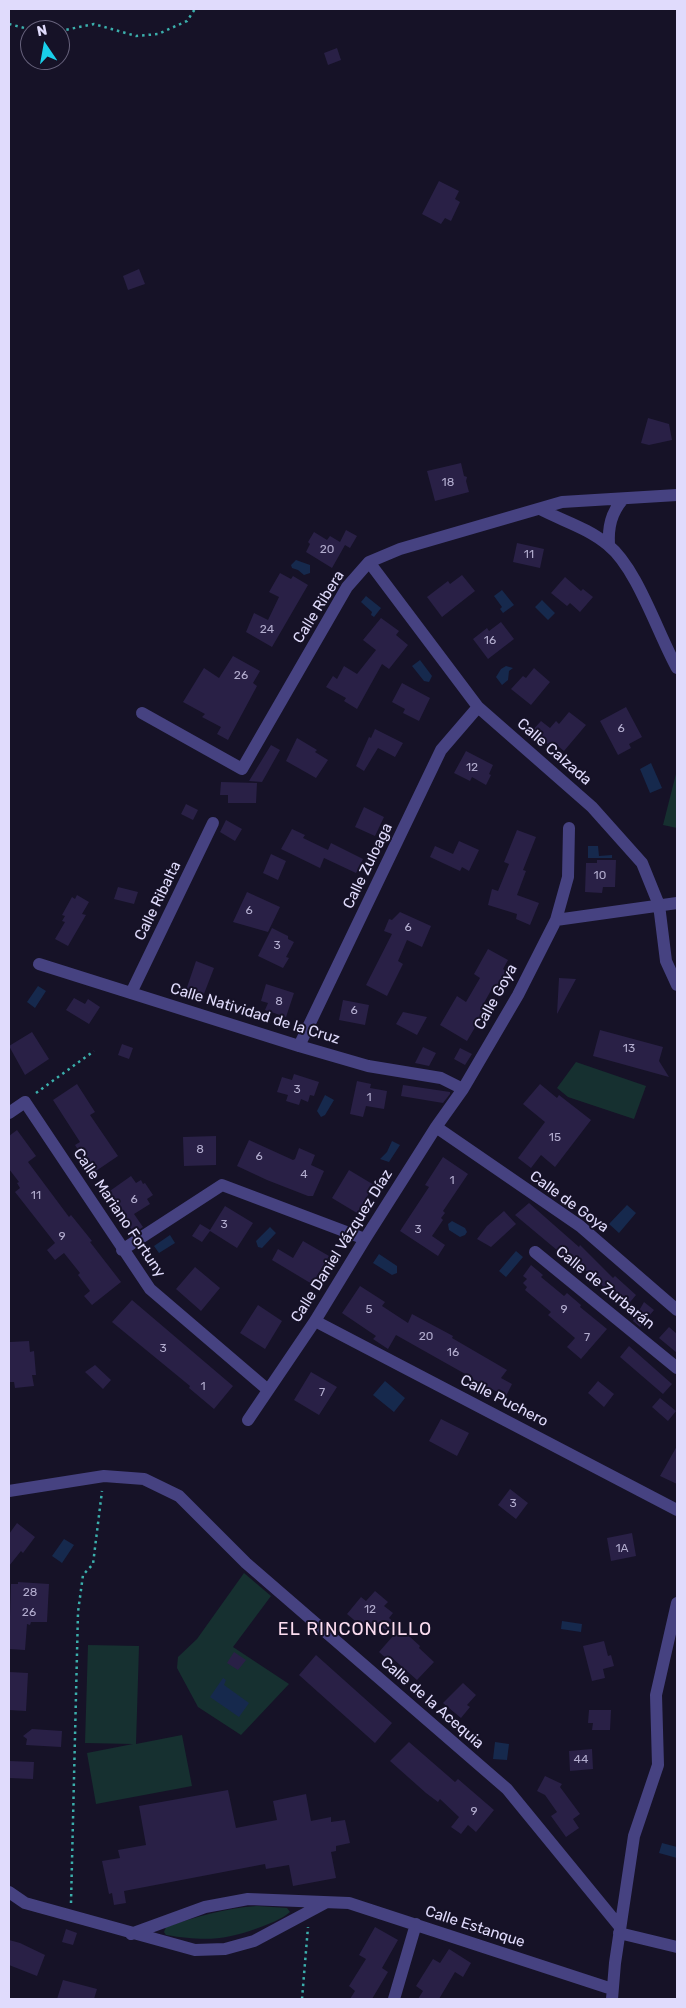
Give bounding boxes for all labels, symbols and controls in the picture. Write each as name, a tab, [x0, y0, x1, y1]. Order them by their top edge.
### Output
north arrow	[20, 20, 70, 70]
text: N	[35, 21, 49, 40]
house number: 18	[442, 476, 454, 490]
house number: 20	[320, 543, 334, 557]
house number: 11	[524, 548, 534, 562]
street label: Calle Ribera	[290, 567, 348, 647]
house number: 24	[260, 623, 274, 637]
house number: 16	[484, 634, 496, 648]
house number: 26	[234, 669, 248, 683]
street label: Calle Calzada	[513, 715, 595, 789]
house number: 6	[617, 722, 625, 736]
house number: 12	[466, 761, 478, 775]
street label: Calle Zuloaga	[339, 820, 397, 912]
street label: Calle Ribalta	[131, 858, 185, 944]
house number: 10	[594, 869, 606, 883]
house number: 6	[245, 904, 253, 918]
house number: 6	[404, 921, 412, 935]
house number: 3	[273, 939, 281, 953]
street label: Calle Goya	[471, 961, 521, 1033]
street label: Calle Natividad de la Cruz	[168, 980, 342, 1048]
house number: 8	[275, 995, 283, 1009]
house number: 6	[350, 1004, 358, 1018]
house number: 13	[623, 1042, 635, 1056]
house number: 3	[293, 1083, 301, 1097]
house number: 1	[366, 1091, 372, 1105]
house number: 15	[549, 1131, 561, 1145]
house number: 8	[196, 1143, 204, 1157]
street label: Calle Mariano Fortuny	[69, 1145, 169, 1281]
house number: 6	[255, 1150, 263, 1164]
street label: Calle Daniel Vázquez Díaz	[287, 1166, 397, 1326]
street label: Calle de Goya	[526, 1167, 612, 1237]
house number: 4	[300, 1168, 308, 1182]
house number: 1	[449, 1174, 455, 1188]
house number: 11	[31, 1189, 41, 1203]
house number: 6	[130, 1193, 138, 1207]
house number: 3	[220, 1218, 228, 1232]
house number: 3	[414, 1223, 422, 1237]
house number: 9	[58, 1230, 66, 1244]
street label: Calle de Zurbarán	[552, 1243, 658, 1333]
house number: 5	[365, 1303, 373, 1317]
house number: 9	[560, 1303, 568, 1317]
house number: 20	[419, 1330, 433, 1344]
house number: 7	[584, 1331, 590, 1345]
house number: 3	[159, 1342, 167, 1356]
house number: 16	[447, 1346, 459, 1360]
street label: Calle Puchero	[457, 1371, 551, 1431]
house number: 1	[200, 1380, 206, 1394]
house number: 7	[319, 1386, 325, 1400]
house number: 3	[509, 1497, 517, 1511]
house number: 1A	[615, 1542, 629, 1556]
house number: 28	[23, 1586, 37, 1600]
house number: 12	[364, 1603, 376, 1617]
house number: 26	[22, 1606, 36, 1620]
district label: EL RINCONCILLO	[276, 1619, 434, 1641]
street label: Calle de la Acequia	[377, 1653, 487, 1753]
house number: 44	[574, 1753, 588, 1767]
house number: 9	[470, 1805, 478, 1819]
street label: Calle Estanque	[423, 1902, 527, 1952]

